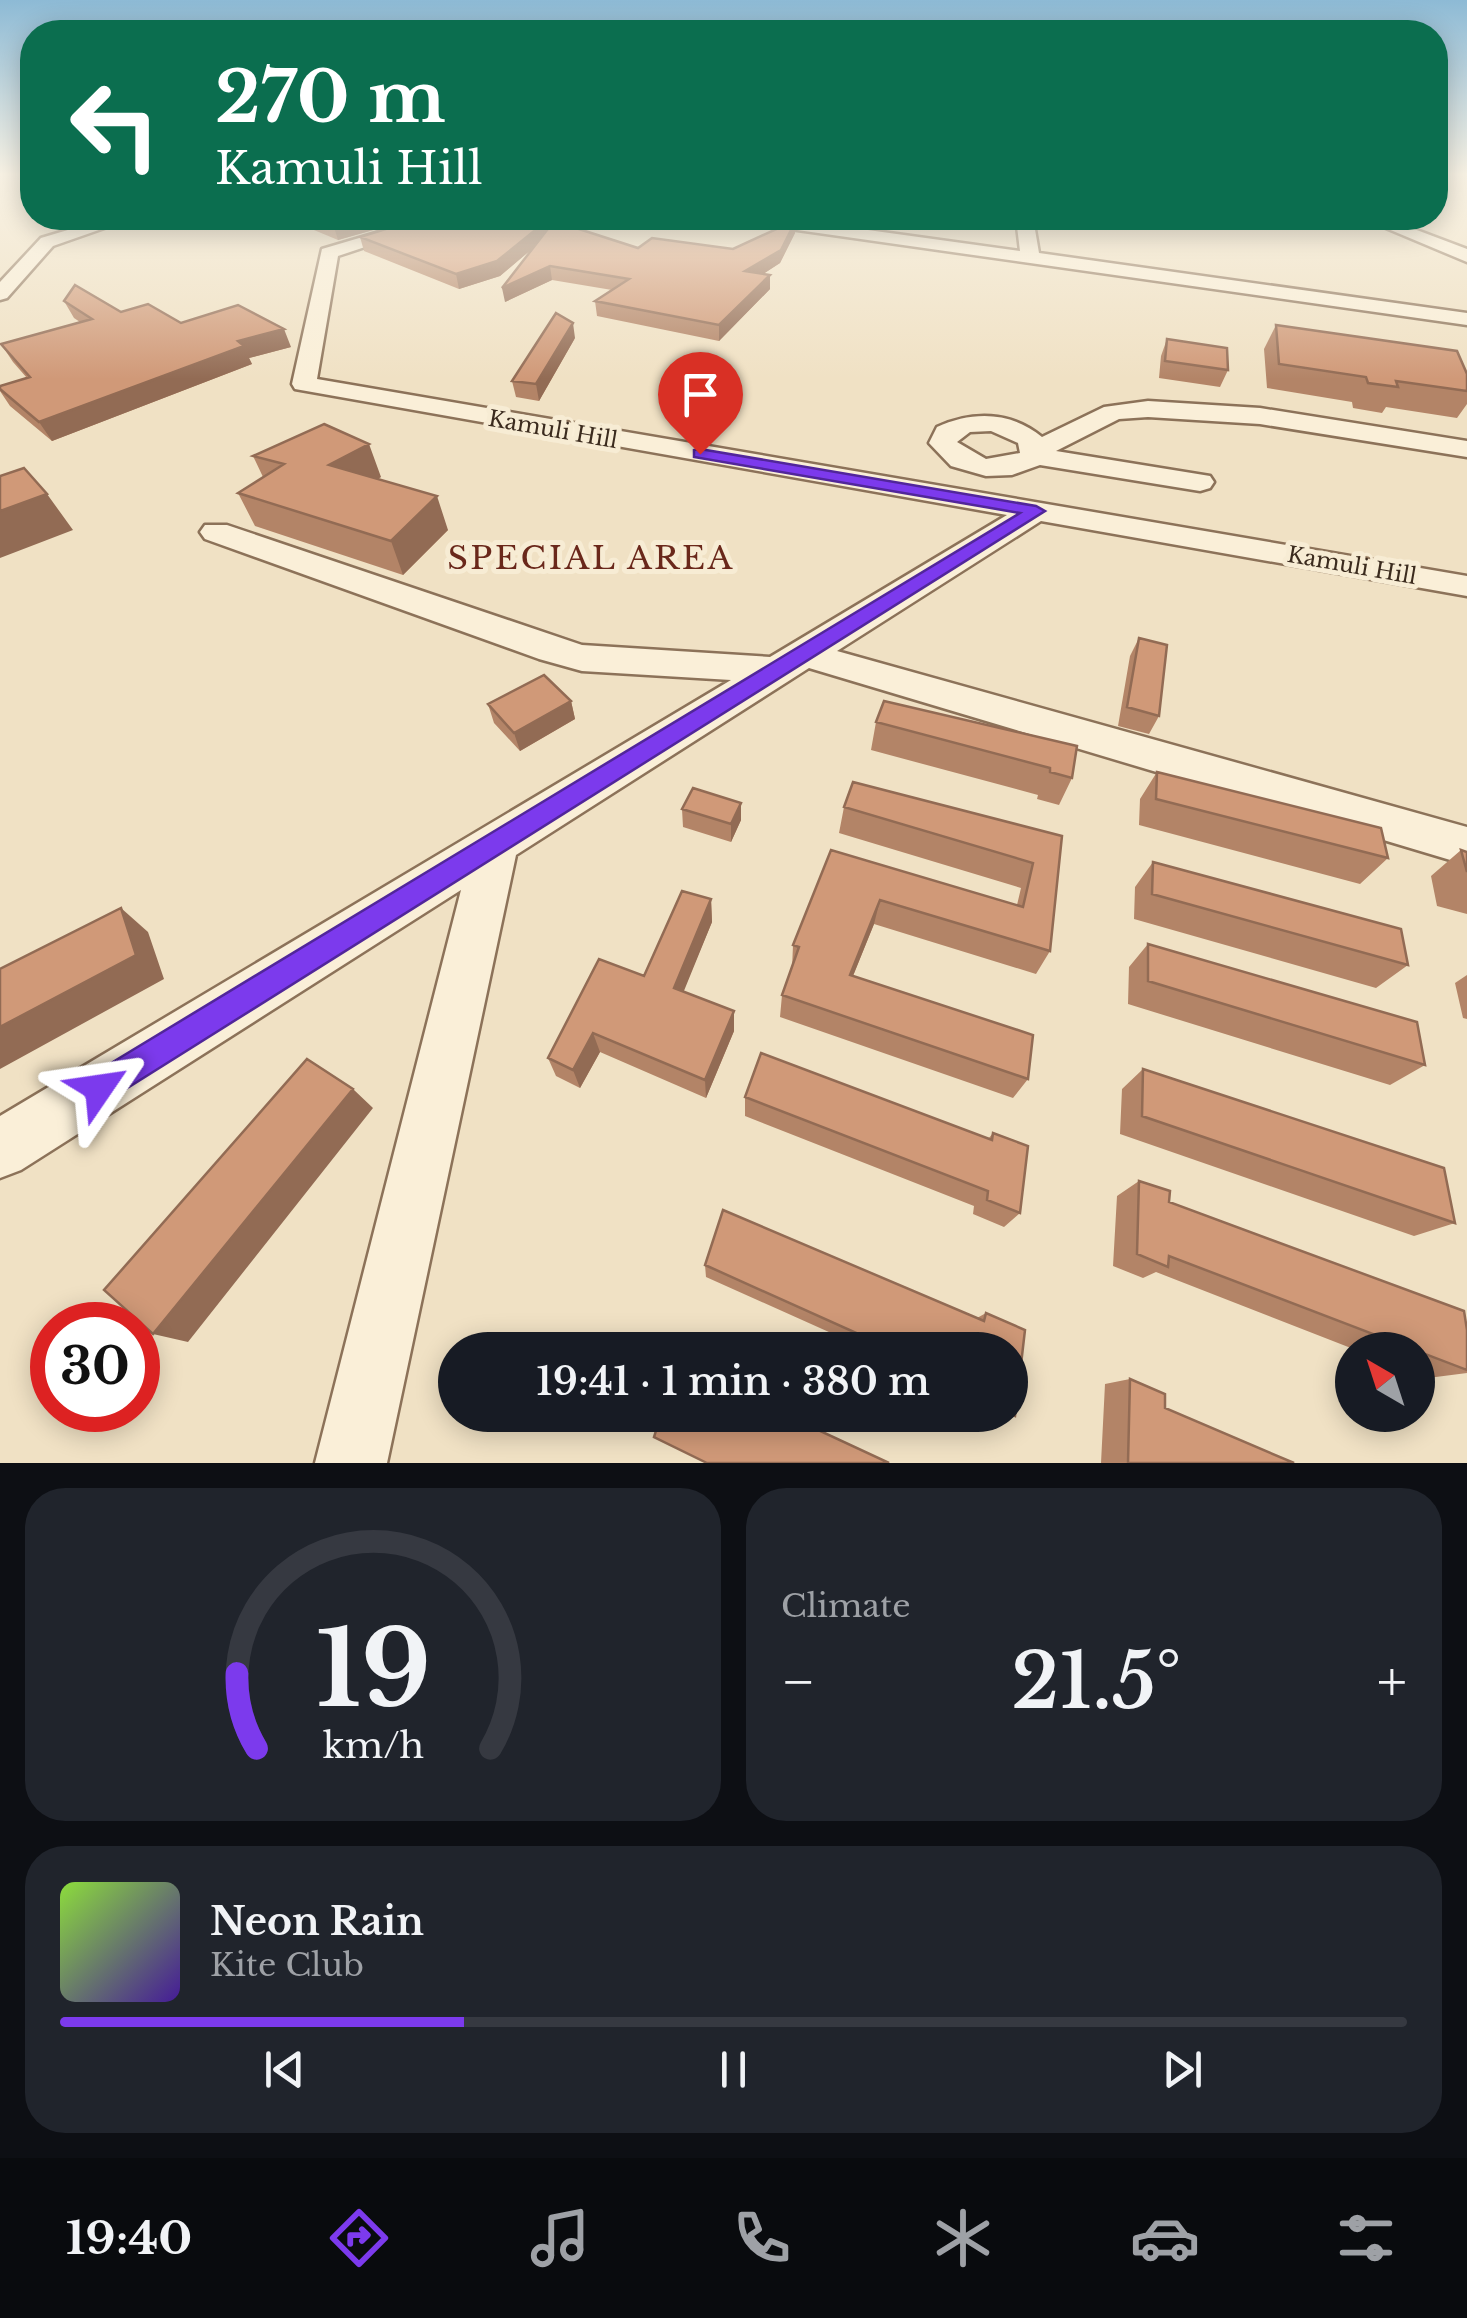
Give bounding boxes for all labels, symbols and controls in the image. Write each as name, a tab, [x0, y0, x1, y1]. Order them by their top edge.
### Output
text: 270 m	[215, 54, 446, 141]
icon: left	[50, 60, 180, 190]
text: Kamuli Hill	[215, 140, 483, 196]
pin	[658, 352, 743, 455]
icon: arrive	[673, 367, 728, 422]
street label: Kamuli Hill	[486, 405, 620, 454]
district label: SPECIAL AREA	[447, 538, 735, 578]
street label: Kamuli Hill	[1285, 541, 1419, 590]
position arrow	[47, 1036, 151, 1140]
speed limit sign: 30	[30, 1302, 160, 1432]
north arrow	[1335, 1332, 1435, 1432]
map controls	[1335, 1332, 1435, 1432]
text: 19:41 · 1 min · 380 m	[536, 1358, 930, 1405]
text: Climate	[781, 1586, 910, 1626]
text: 19	[315, 1605, 431, 1734]
text: 21.5°	[1011, 1635, 1181, 1728]
text: −	[781, 1648, 816, 1716]
text: +	[1377, 1648, 1407, 1716]
text: km/h	[322, 1723, 424, 1768]
text: Neon Rain	[210, 1898, 424, 1945]
text: Kite Club	[210, 1945, 364, 1985]
icon: previous	[257, 2042, 312, 2097]
icon: pause	[706, 2042, 761, 2097]
icon: next	[1155, 2042, 1210, 2097]
icon: directions	[324, 2203, 394, 2273]
icon: music	[525, 2203, 595, 2273]
icon: phone	[727, 2203, 797, 2273]
icon: climate	[928, 2203, 998, 2273]
icon: car	[1130, 2203, 1200, 2273]
icon: filters	[1331, 2203, 1401, 2273]
text: 19:40	[66, 2210, 192, 2266]

